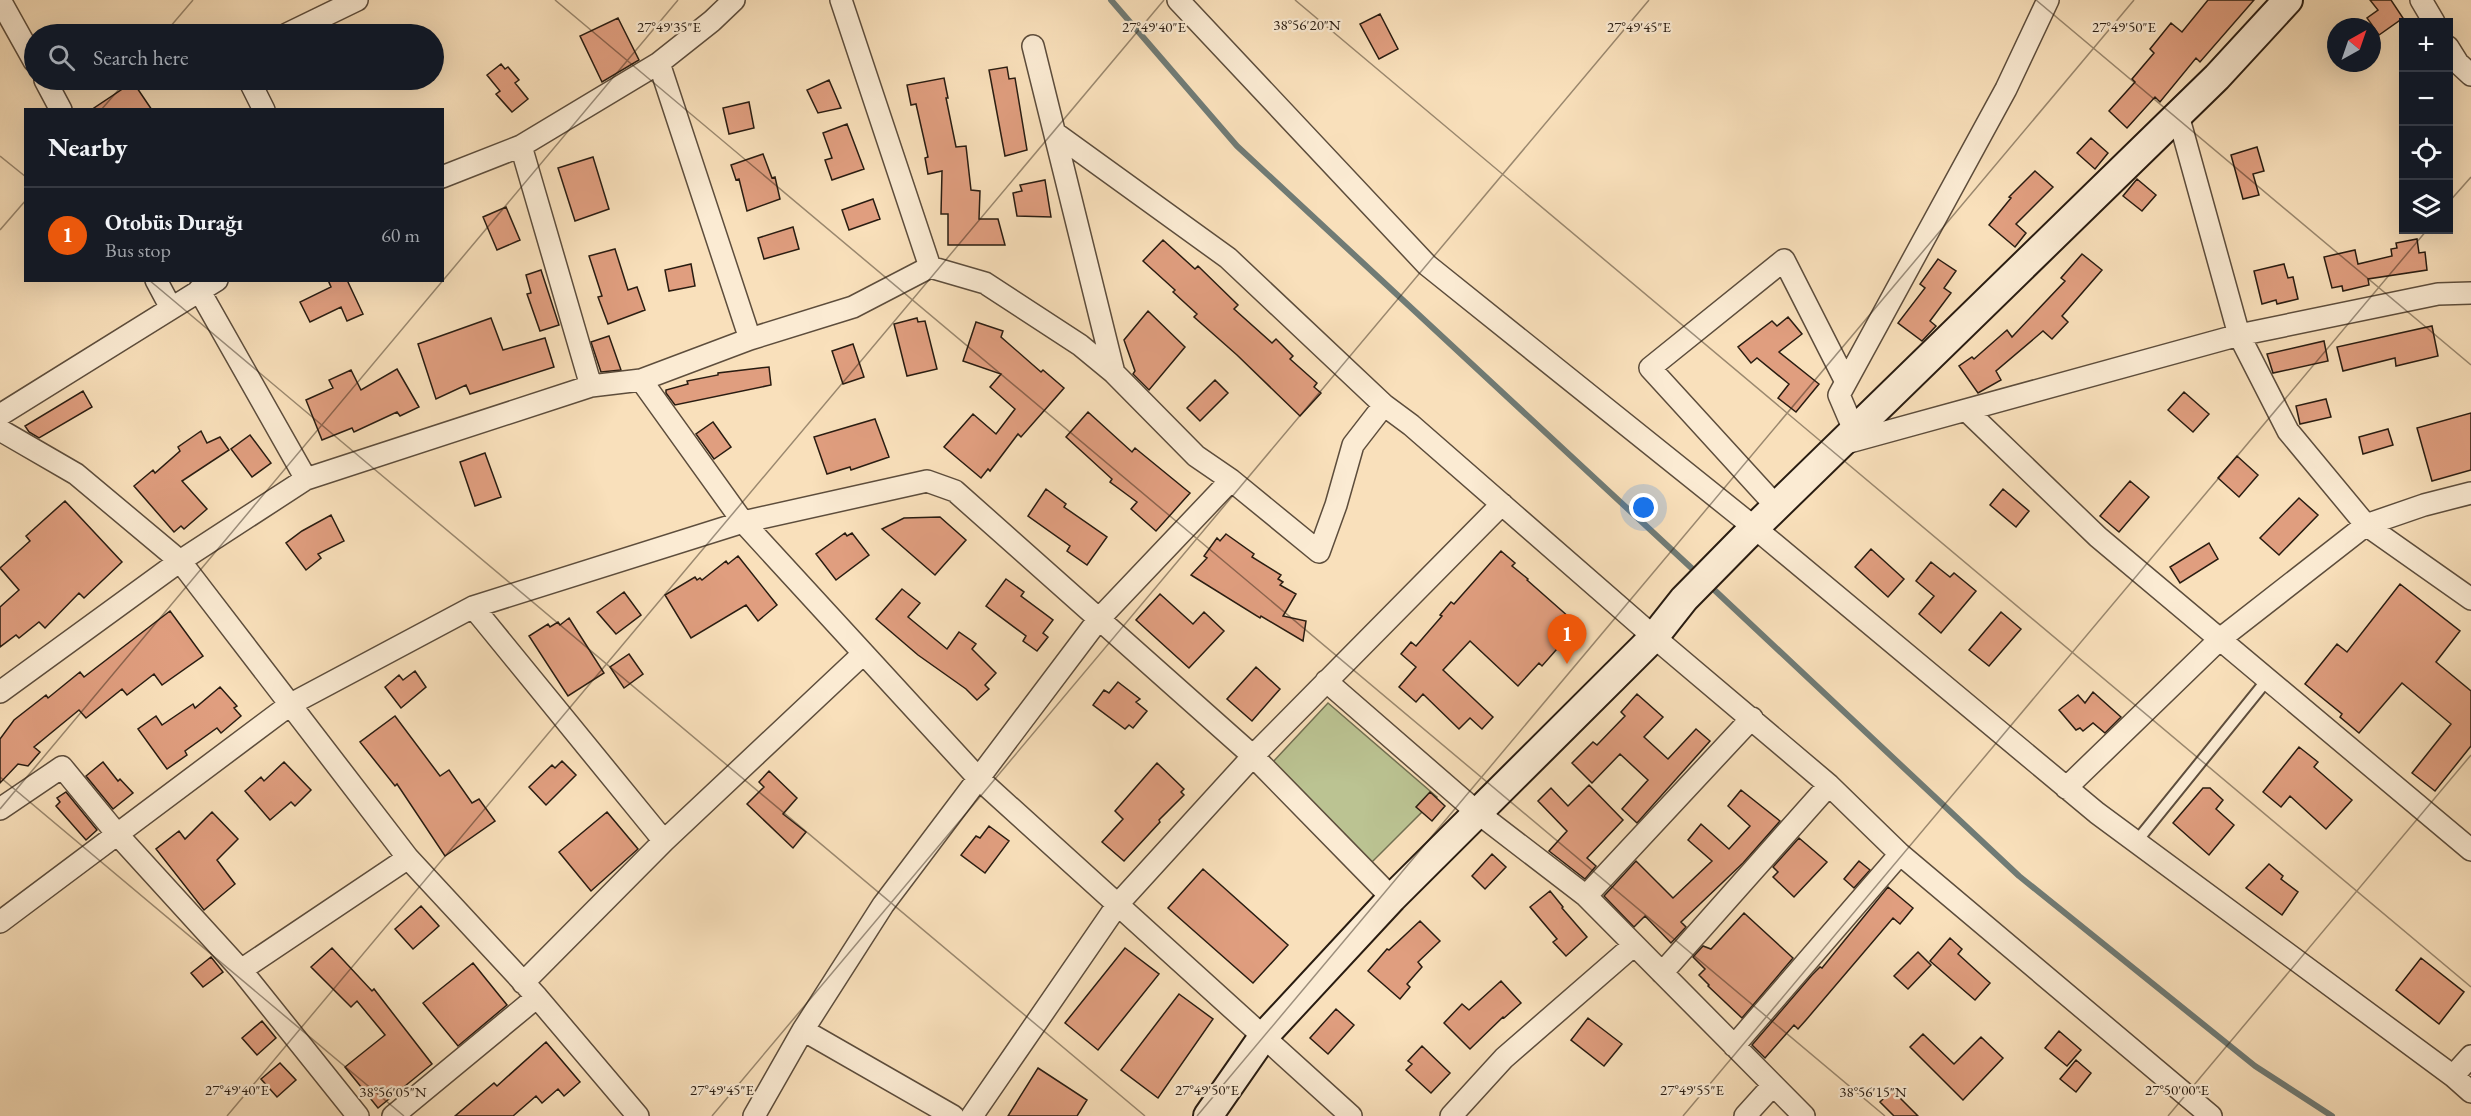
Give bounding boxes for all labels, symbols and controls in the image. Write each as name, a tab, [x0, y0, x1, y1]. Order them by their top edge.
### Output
text: 38°56'20"N	[1273, 15, 1341, 34]
text: 27°49'35"E	[637, 17, 702, 36]
text: 27°49'40"E	[1122, 17, 1187, 36]
text: 27°49'45"E	[1607, 17, 1672, 36]
text: 27°49'50"E	[2092, 17, 2157, 36]
north arrow	[2327, 18, 2381, 72]
map controls	[2399, 18, 2453, 234]
button: +	[2399, 18, 2453, 72]
search box	[24, 24, 444, 90]
icon: search	[45, 41, 78, 74]
text: Search here	[93, 43, 188, 72]
button: −	[2399, 72, 2453, 126]
button: locate	[2399, 126, 2453, 180]
text: Nearby	[48, 130, 128, 164]
button: layers	[2399, 180, 2453, 234]
text: Otobüs Durağı	[105, 208, 243, 237]
text: 1	[62, 222, 73, 248]
text: 60 m	[381, 222, 420, 248]
text: Bus stop	[105, 237, 171, 263]
your location	[1629, 493, 1658, 522]
pin: 1	[1548, 614, 1586, 664]
text: 27°49'40"E	[205, 1080, 270, 1099]
text: 27°49'45"E	[690, 1080, 755, 1099]
text: 27°49'50"E	[1175, 1080, 1240, 1099]
text: 27°49'55"E	[1660, 1080, 1725, 1099]
text: 27°50'00"E	[2145, 1080, 2210, 1099]
text: 38°56'05"N	[359, 1082, 427, 1101]
text: 38°56'15"N	[1839, 1082, 1907, 1101]

